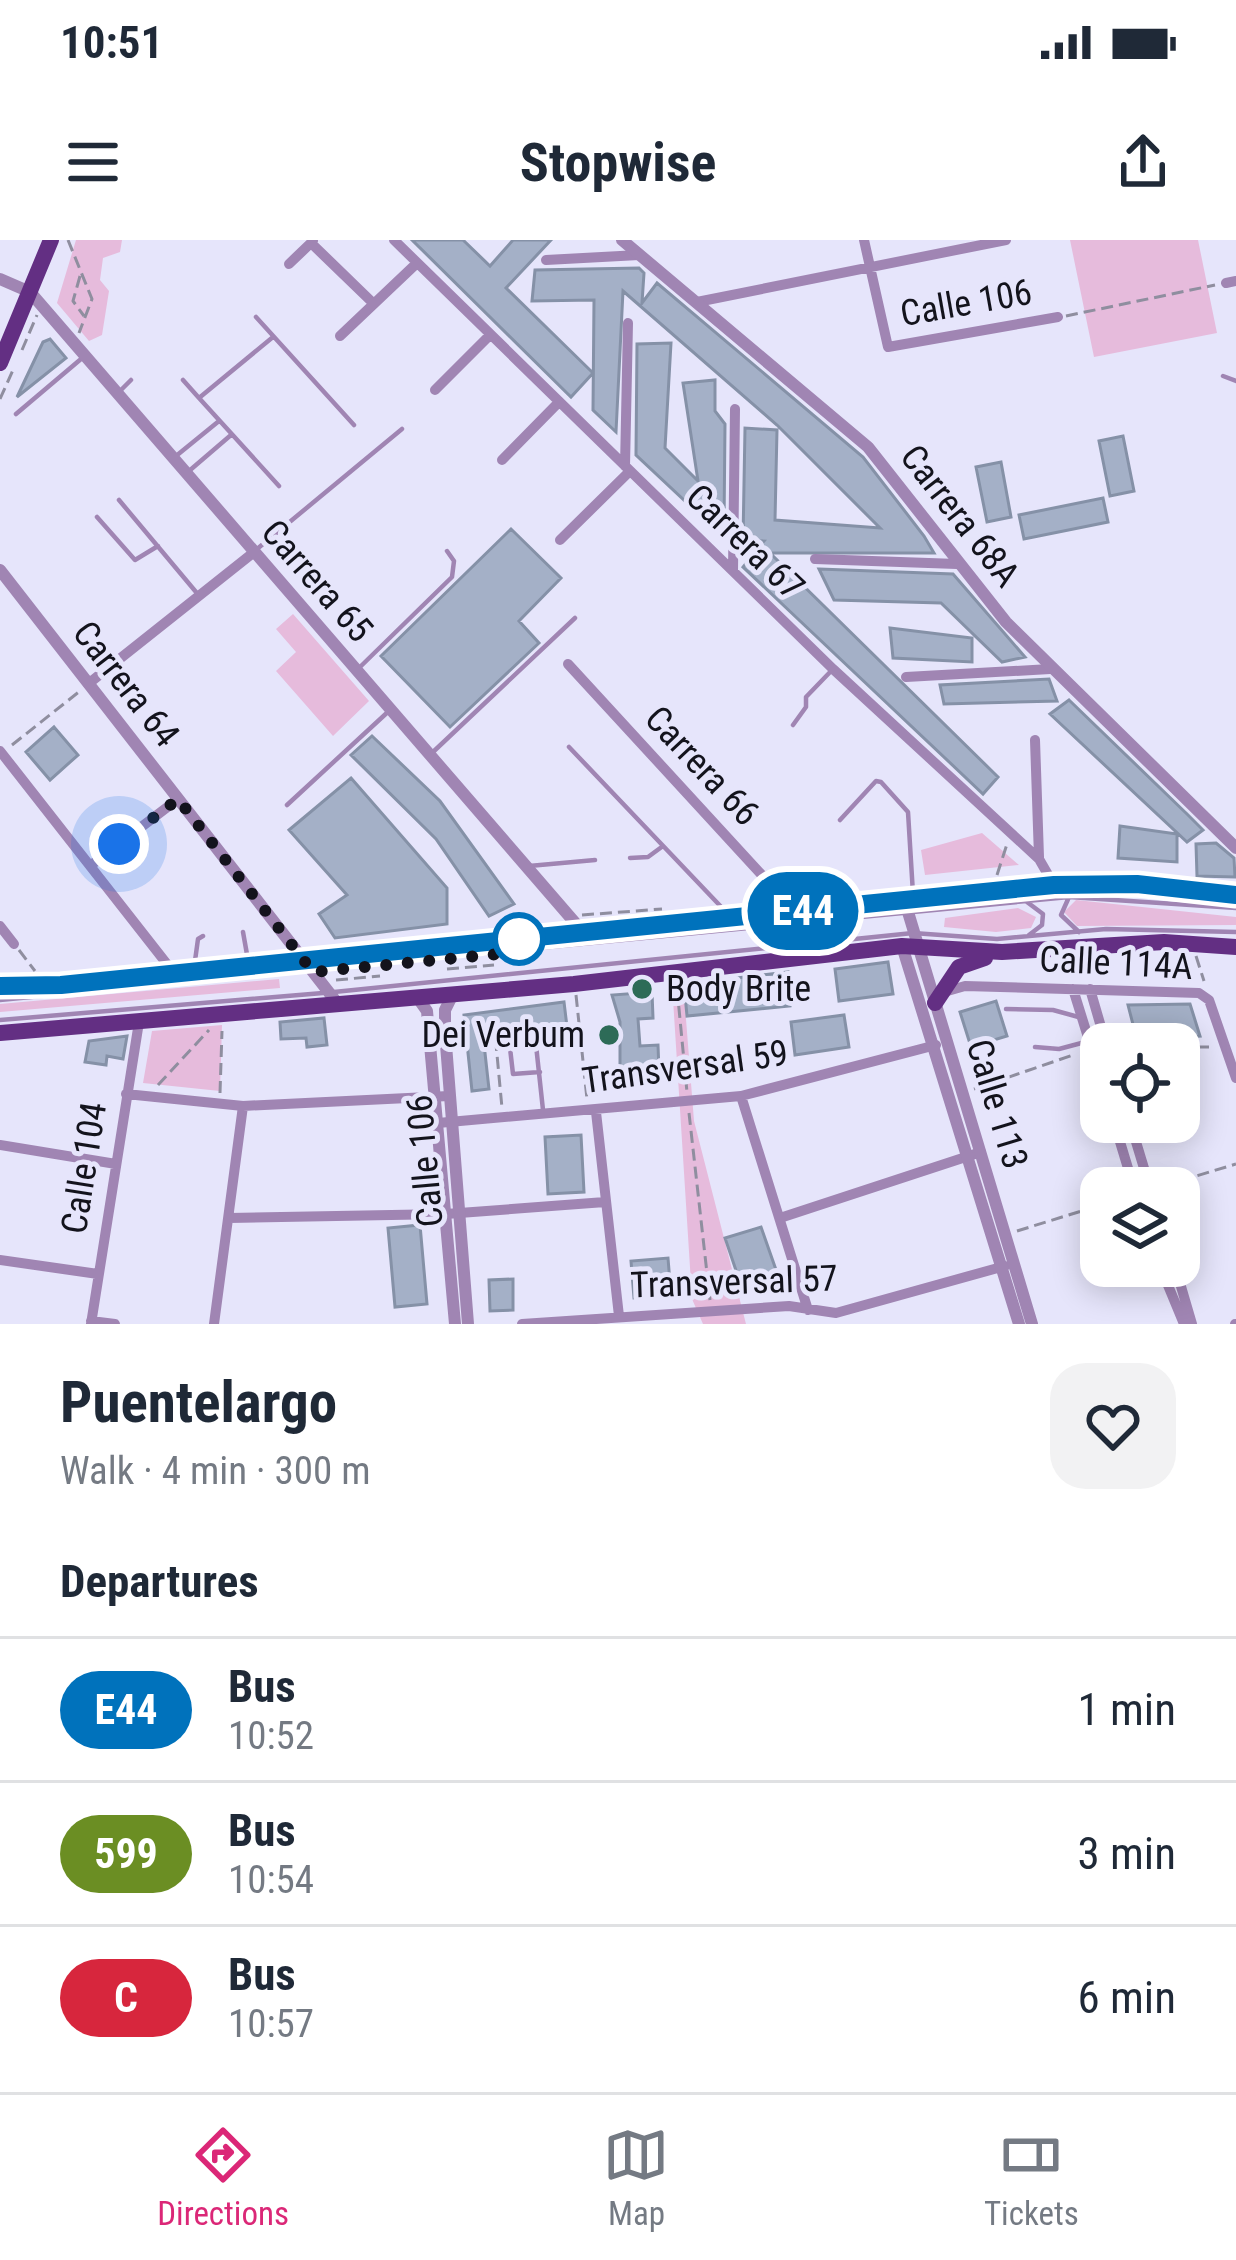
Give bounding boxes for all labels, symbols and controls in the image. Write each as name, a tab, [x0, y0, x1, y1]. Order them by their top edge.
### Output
text: 10:51	[60, 16, 163, 69]
icon: menu	[60, 129, 126, 195]
icon: share	[1110, 129, 1176, 195]
text: Stopwise	[520, 131, 716, 194]
street label: Calle 106	[897, 271, 1035, 335]
street label: Carrera 68A	[892, 437, 1028, 595]
street label: Carrera 67	[677, 476, 813, 608]
street label: Carrera 65	[253, 512, 381, 650]
street label: Carrera 64	[64, 613, 188, 755]
street label: Carrera 66	[636, 698, 768, 834]
your location	[89, 814, 149, 874]
line badge: E44	[734, 872, 872, 950]
text: E44	[771, 886, 835, 935]
unlabelled marker	[494, 914, 544, 964]
street label: Calle 114A	[1038, 938, 1194, 988]
place label: Body Brite	[666, 968, 811, 1010]
marker: Body Brite	[629, 976, 655, 1002]
place label: Dei Verbum	[422, 1014, 585, 1056]
marker: Dei Verbum	[596, 1022, 622, 1048]
map controls	[1080, 1023, 1200, 1287]
button: locate	[1080, 1023, 1200, 1143]
street label: Transversal 59	[579, 1032, 791, 1102]
street label: Calle 113	[958, 1034, 1036, 1174]
street label: Calle 106	[398, 1093, 452, 1229]
street label: Calle 104	[53, 1099, 115, 1237]
button: layers	[1080, 1167, 1200, 1287]
street label: Transversal 57	[630, 1257, 838, 1307]
button: heart	[1050, 1363, 1176, 1489]
text: Puentelargo	[60, 1369, 337, 1436]
text: Walk · 4 min · 300 m	[60, 1448, 371, 1494]
text: Departures	[60, 1555, 259, 1608]
text: Bus	[228, 1660, 296, 1713]
text: 1 min	[1077, 1683, 1176, 1736]
text: E44	[94, 1685, 158, 1734]
text: 10:52	[228, 1713, 314, 1759]
text: Bus	[228, 1804, 296, 1857]
text: 3 min	[1077, 1827, 1176, 1880]
text: 599	[94, 1829, 158, 1878]
text: 10:54	[228, 1857, 314, 1903]
text: Bus	[228, 1948, 296, 2001]
text: 6 min	[1077, 1971, 1176, 2024]
text: C	[114, 1973, 138, 2022]
text: 10:57	[228, 2001, 314, 2047]
tab: Directions	[157, 2122, 289, 2233]
tab: Map	[603, 2122, 669, 2233]
tab: Tickets	[984, 2122, 1079, 2233]

